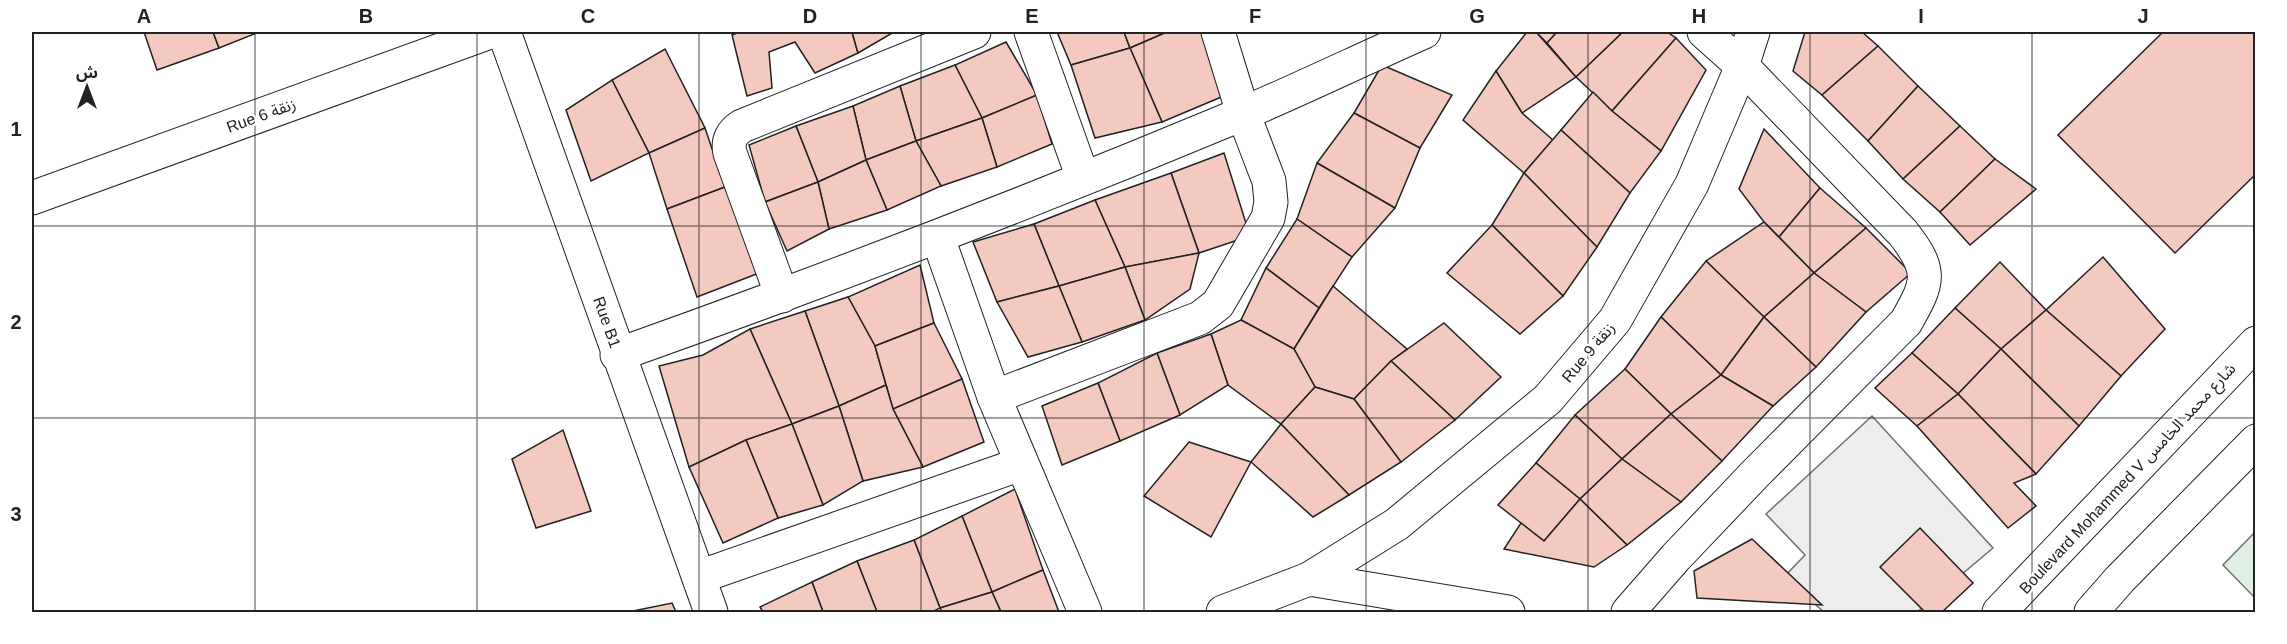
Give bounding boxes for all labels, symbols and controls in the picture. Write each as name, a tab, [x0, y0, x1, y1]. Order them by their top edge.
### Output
text: A	[137, 5, 151, 27]
text: B	[359, 5, 373, 27]
text: C	[581, 5, 595, 27]
text: D	[803, 5, 817, 27]
text: E	[1025, 5, 1039, 27]
text: F	[1249, 5, 1261, 27]
text: G	[1469, 5, 1485, 27]
text: H	[1692, 5, 1706, 27]
text: I	[1918, 5, 1924, 27]
text: J	[2137, 5, 2149, 27]
north arrow	[57, 57, 117, 117]
text: ش	[76, 64, 98, 82]
street label: Rue 6 زنقة	[224, 95, 299, 137]
text: 1	[10, 118, 22, 140]
street label: Rue B1	[590, 294, 624, 350]
text: 2	[10, 311, 22, 333]
street label: Rue 9 زنقة	[1559, 319, 1619, 386]
street label: Boulevard Mohammed V شارع محمد الخامس	[2016, 360, 2242, 600]
text: 3	[10, 503, 22, 525]

